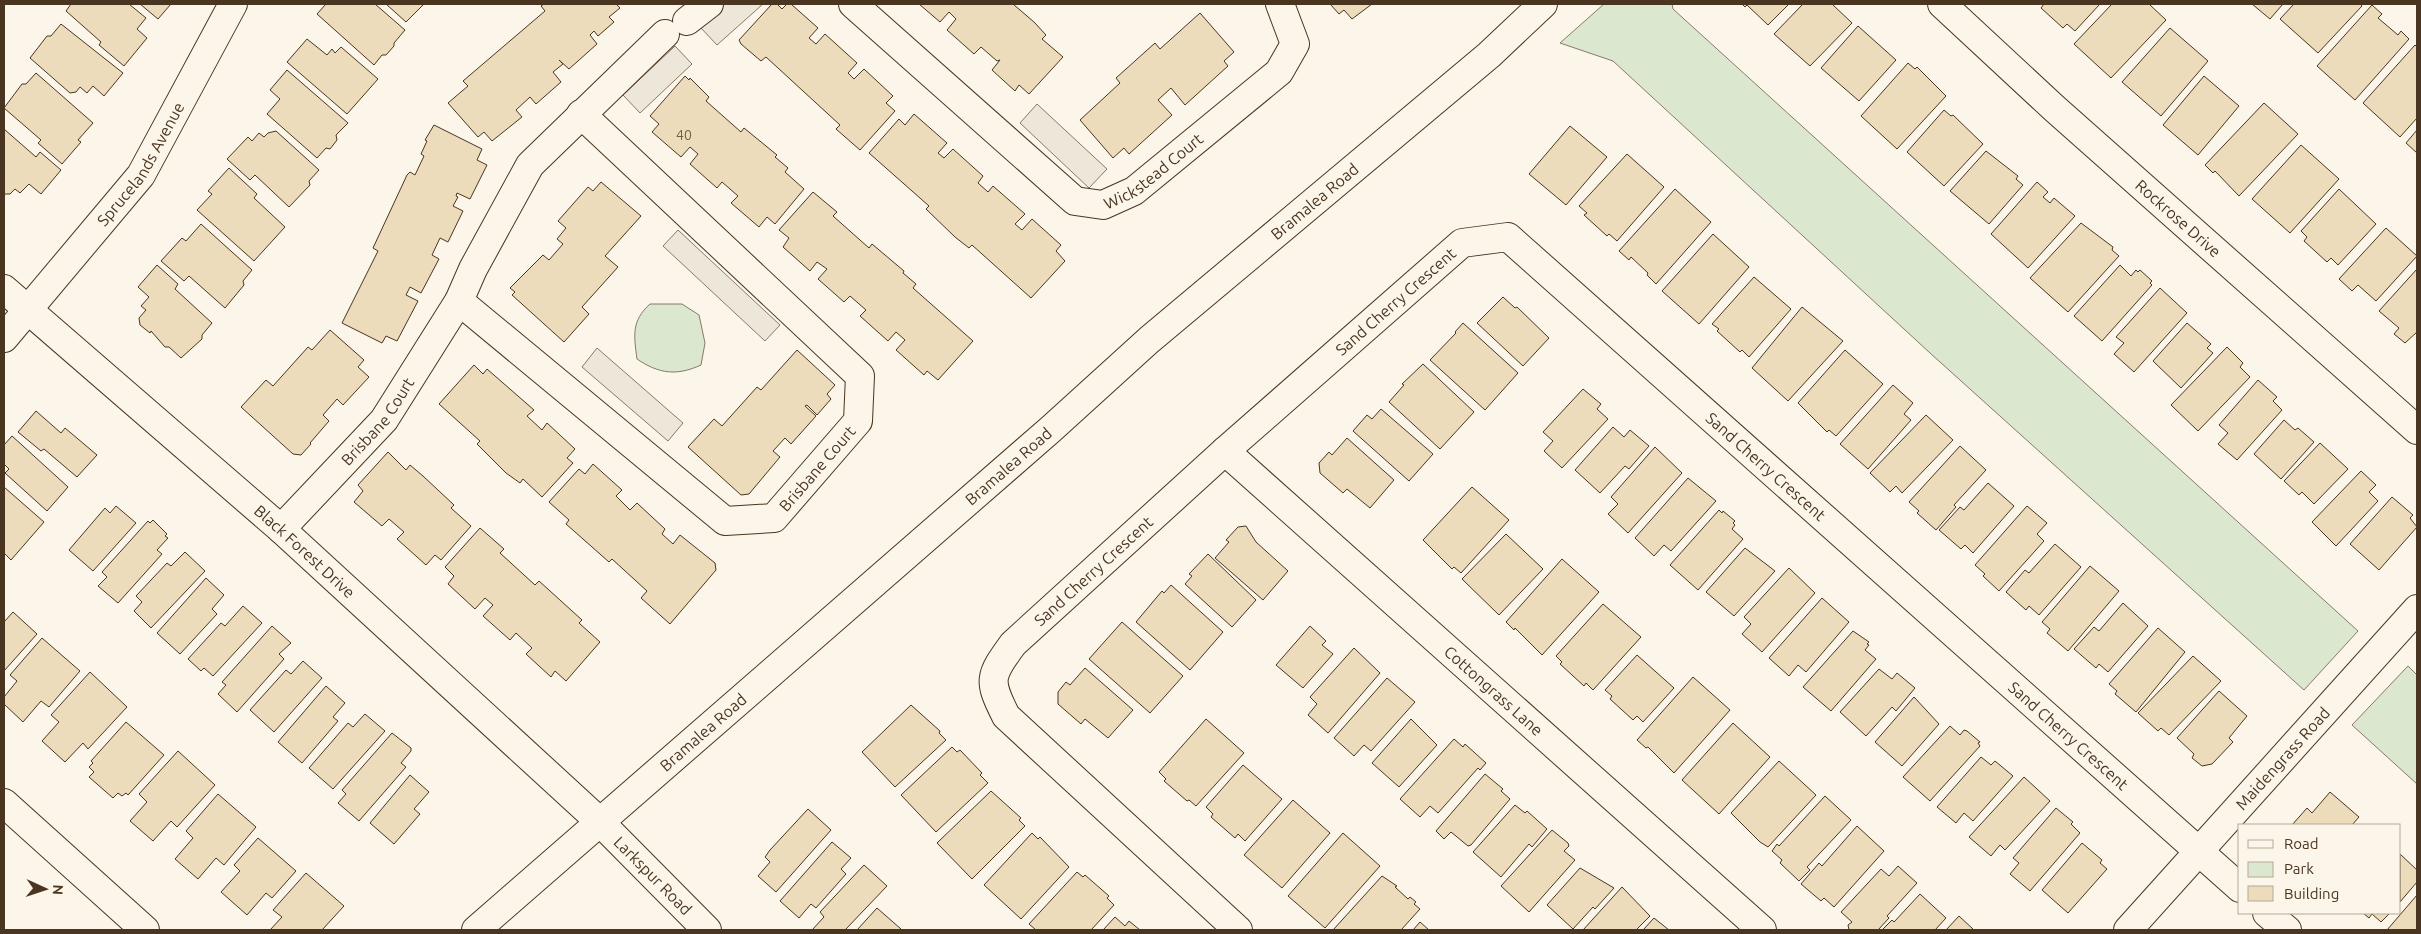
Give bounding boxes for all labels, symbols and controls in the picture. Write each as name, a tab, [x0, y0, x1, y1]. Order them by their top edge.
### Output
street label: Sprucelands Avenue	[93, 99, 188, 229]
house number: 40	[676, 127, 692, 143]
street label: Wickstead Court	[1101, 129, 1207, 213]
street label: Bramalea Road	[1267, 160, 1362, 243]
street label: Rockrose Drive	[2132, 176, 2225, 261]
street label: Sand Cherry Crescent	[1332, 243, 1460, 359]
street label: Brisbane Court	[337, 374, 418, 469]
street label: Sand Cherry Crescent	[1702, 409, 1830, 525]
street label: Brisbane Court	[775, 421, 859, 515]
street label: Bramalea Road	[962, 424, 1055, 509]
street label: Black Forest Drive	[251, 501, 359, 601]
street label: Sand Cherry Crescent	[1030, 512, 1157, 629]
street label: Cottongrass Lane	[1441, 642, 1547, 739]
street label: Sand Cherry Crescent	[2005, 678, 2133, 794]
street label: Bramalea Road	[656, 690, 750, 775]
street label: Maidengrass Road	[2232, 703, 2333, 813]
legend	[2238, 824, 2401, 914]
street label: Larkspur Road	[610, 833, 696, 918]
text: Road	[2284, 835, 2319, 852]
text: Park	[2284, 860, 2314, 877]
north arrow	[20, 864, 70, 914]
text: N	[50, 884, 66, 895]
text: Building	[2284, 885, 2339, 902]

